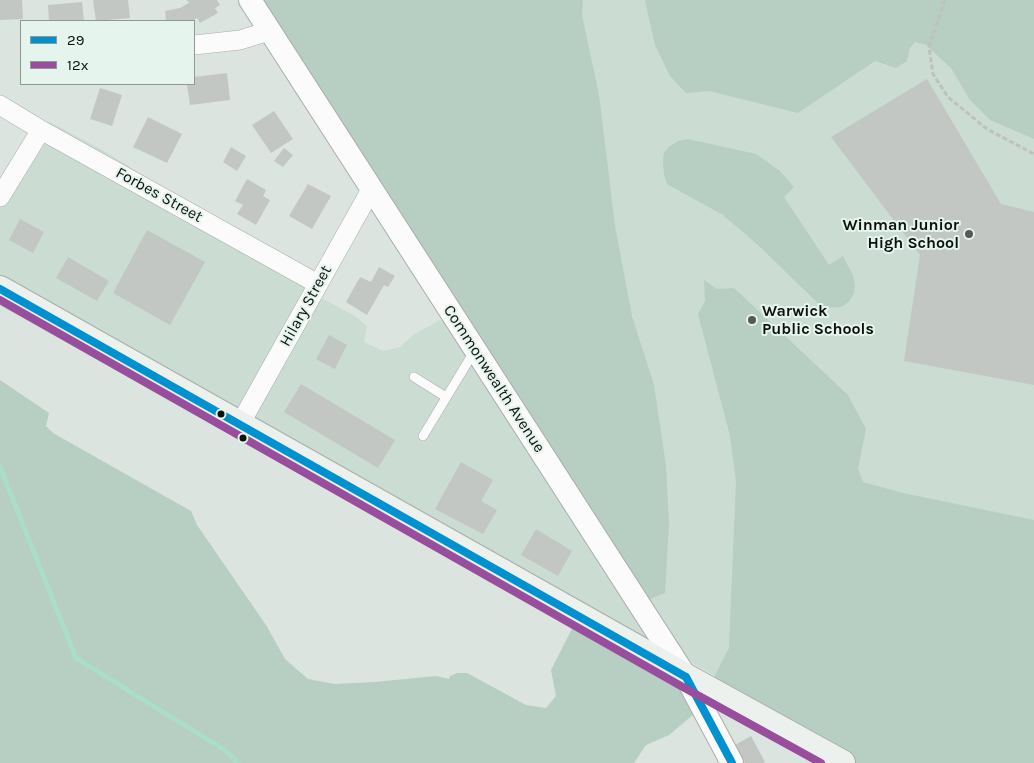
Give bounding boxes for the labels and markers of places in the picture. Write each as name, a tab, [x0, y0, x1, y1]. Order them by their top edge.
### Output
place label: Winman Junior High School	[842, 215, 959, 253]
marker: Winman Junior High School	[963, 228, 975, 240]
place label: Warwick Public Schools	[762, 301, 874, 339]
marker: Warwick Public Schools	[746, 314, 758, 326]
unlabelled marker	[216, 409, 226, 419]
unlabelled marker	[238, 433, 248, 443]

